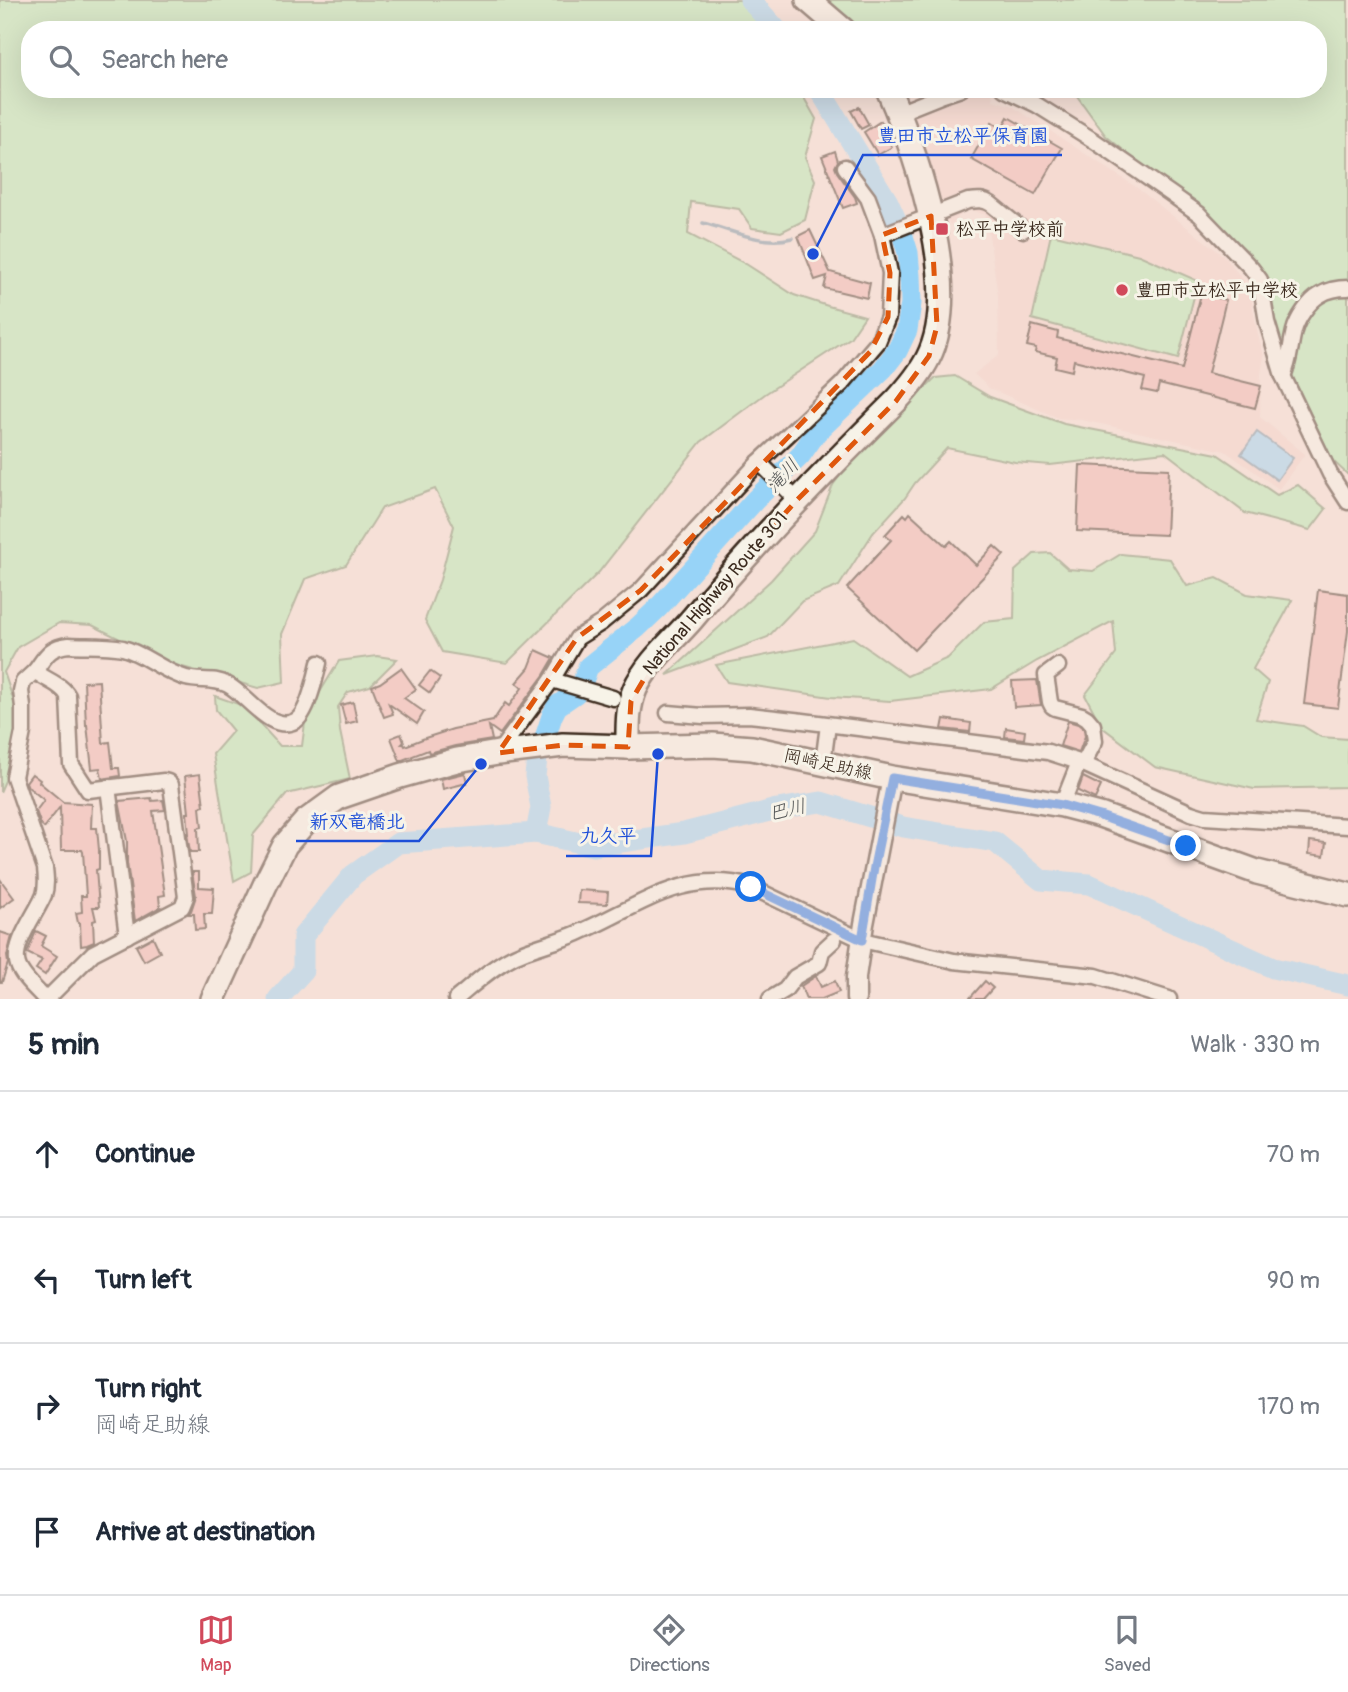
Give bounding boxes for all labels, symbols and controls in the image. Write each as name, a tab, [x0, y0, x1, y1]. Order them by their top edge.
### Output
search box	[21, 21, 1327, 98]
icon: search	[45, 41, 83, 79]
text: Search here	[101, 44, 228, 76]
callout: 豊田市立松平保育園	[863, 115, 1062, 155]
text: 豊田市立松平保育園	[877, 124, 1049, 148]
place label: 松平中学校前	[956, 218, 1064, 241]
marker: 松平中学校前	[934, 221, 950, 237]
place label: 豊田市立松平中学校	[1136, 279, 1298, 302]
marker: 豊田市立松平中学校	[1114, 282, 1130, 298]
water label: 滝川	[761, 454, 804, 498]
street label: National Highway Route 301	[638, 507, 793, 680]
street label: 岡崎足助線	[781, 744, 874, 785]
water label: 巴川	[766, 794, 808, 826]
callout: 新双竜橋北	[296, 801, 419, 841]
text: 新双竜橋北	[309, 810, 405, 834]
callout: 九久平	[566, 816, 651, 856]
text: 九久平	[579, 824, 637, 848]
route end	[1170, 830, 1201, 861]
route start	[735, 871, 766, 902]
text: 5 min	[28, 1026, 99, 1063]
text: Walk · 330 m	[1190, 1030, 1320, 1059]
icon: ahead	[28, 1135, 66, 1173]
text: Continue	[95, 1138, 195, 1170]
text: 70 m	[1267, 1140, 1320, 1169]
icon: left	[28, 1261, 66, 1299]
text: Turn left	[95, 1264, 191, 1296]
text: 90 m	[1267, 1266, 1320, 1295]
text: Turn right	[95, 1373, 201, 1405]
icon: right	[28, 1387, 66, 1425]
text: 170 m	[1258, 1392, 1320, 1421]
text: 岡崎足助線	[95, 1410, 210, 1439]
icon: arrive	[28, 1513, 66, 1551]
text: Arrive at destination	[95, 1516, 315, 1548]
tab: Map	[197, 1611, 235, 1677]
tab: Directions	[629, 1611, 710, 1677]
tab: Saved	[1104, 1611, 1151, 1677]

